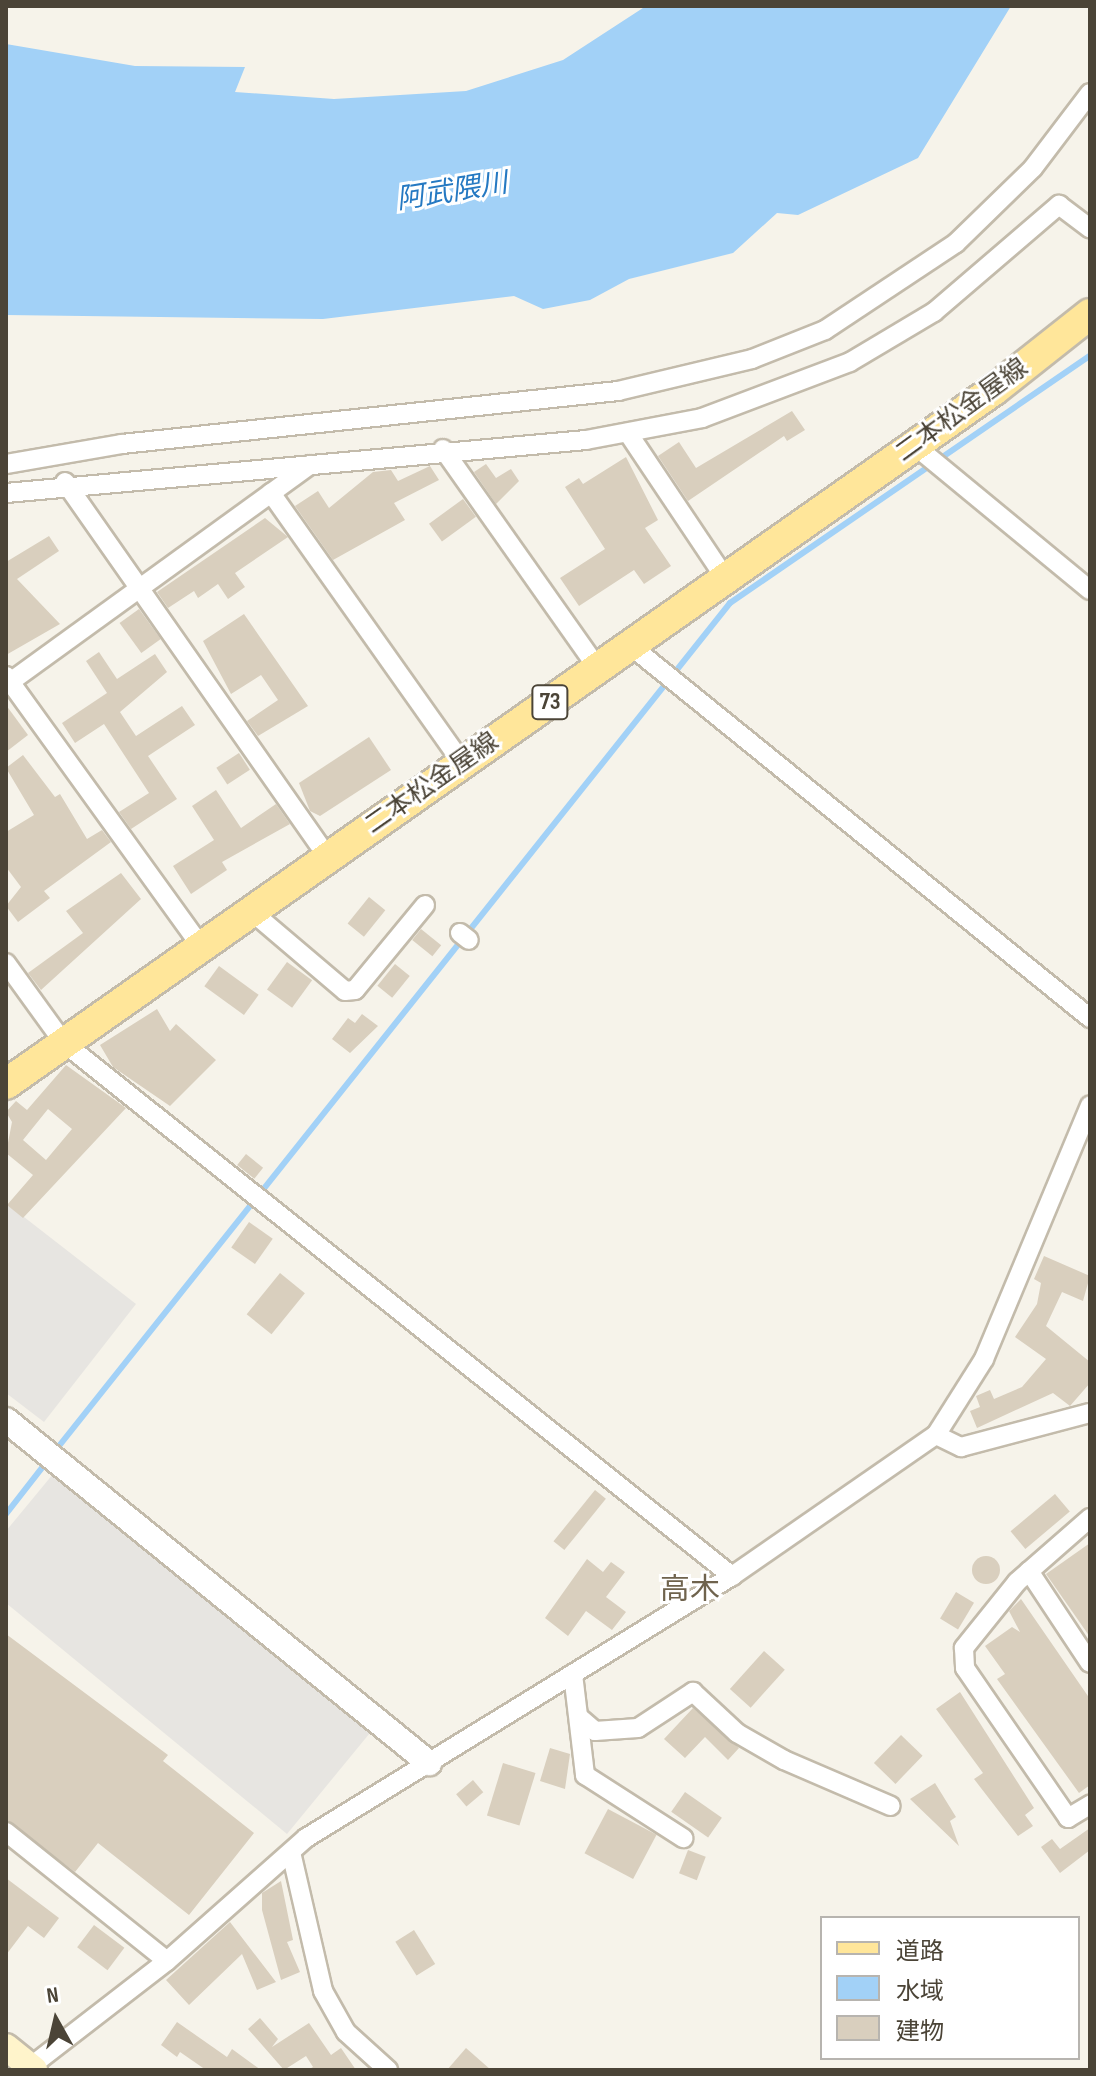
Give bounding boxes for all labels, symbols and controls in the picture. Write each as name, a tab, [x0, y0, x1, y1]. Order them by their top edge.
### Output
water label: 阿武隈川	[394, 167, 510, 217]
street label: 二本松金屋線	[890, 353, 1034, 469]
road number: 73	[530, 682, 570, 722]
street label: 二本松金屋線	[359, 726, 505, 842]
district label: 高木	[660, 1572, 720, 1608]
legend	[820, 1916, 1080, 2060]
text: 道路	[896, 1937, 944, 1966]
text: 水域	[896, 1977, 944, 2006]
north arrow	[16, 1980, 96, 2060]
text: N	[45, 1982, 60, 2010]
text: 建物	[896, 2017, 944, 2046]

